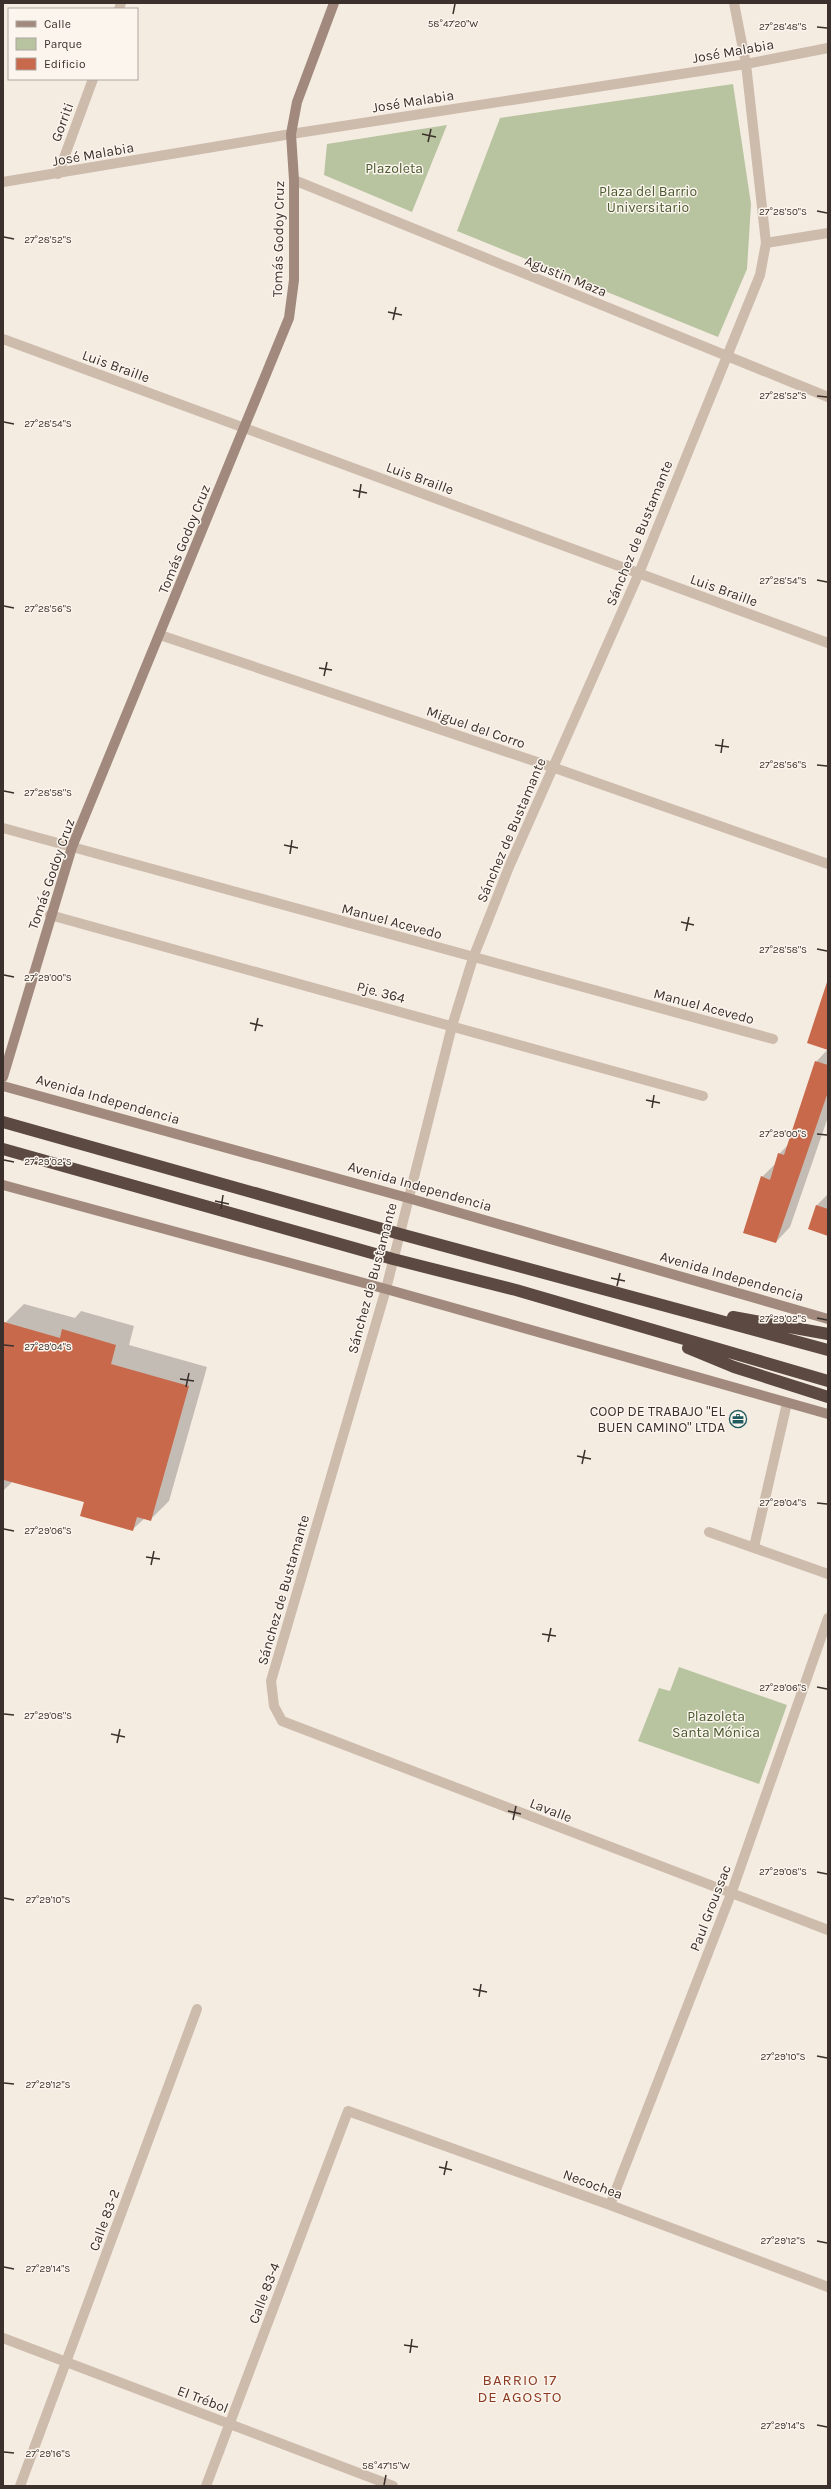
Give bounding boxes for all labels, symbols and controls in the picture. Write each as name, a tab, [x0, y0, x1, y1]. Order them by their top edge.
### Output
legend	[8, 8, 138, 80]
text: Calle	[44, 17, 71, 31]
text: 58°47'20"W	[428, 18, 478, 30]
text: 27°28'48"S	[759, 21, 807, 33]
street label: José Malabia	[691, 36, 775, 67]
text: Parque	[44, 37, 82, 51]
text: Edificio	[44, 57, 85, 71]
street label: José Malabia	[371, 87, 455, 116]
street label: Gorriti	[48, 100, 77, 144]
street label: José Malabia	[51, 139, 135, 170]
park label: Plazoleta	[365, 160, 423, 177]
street label: Tomás Godoy Cruz	[269, 181, 288, 297]
park label: Plaza del Barrio Universitario	[599, 183, 697, 216]
text: 27°28'50"S	[759, 206, 807, 218]
text: 27°28'52"S	[24, 234, 72, 246]
street label: Agustin Maza	[522, 252, 609, 301]
street label: Luis Braille	[80, 346, 152, 387]
text: 27°28'52"S	[759, 390, 807, 402]
text: 27°28'54"S	[24, 418, 72, 430]
street label: Luis Braille	[384, 458, 456, 499]
street label: Sánchez de Bustamante	[602, 458, 676, 608]
street label: Tomás Godoy Cruz	[155, 482, 214, 596]
street label: Luis Braille	[688, 570, 760, 611]
text: 27°28'54"S	[759, 575, 807, 587]
text: 27°28'56"S	[24, 603, 72, 615]
street label: Miguel del Corro	[424, 703, 528, 752]
street label: Sánchez de Bustamante	[473, 755, 550, 905]
text: 27°28'56"S	[759, 759, 807, 771]
text: 27°28'58"S	[24, 787, 72, 799]
street label: Tomás Godoy Cruz	[25, 816, 78, 932]
street label: Manuel Acevedo	[340, 900, 444, 943]
text: 27°28'58"S	[759, 944, 807, 956]
text: 27°29'00"S	[24, 972, 72, 984]
street label: Pje. 364	[355, 978, 407, 1007]
street label: Manuel Acevedo	[652, 985, 756, 1028]
street label: Avenida Independencia	[34, 1071, 182, 1128]
text: 27°29'00"S	[759, 1128, 807, 1140]
text: 27°29'02"S	[24, 1156, 72, 1168]
street label: Avenida Independencia	[346, 1158, 494, 1215]
street label: Sánchez de Bustamante	[344, 1201, 401, 1355]
street label: Avenida Independencia	[658, 1248, 806, 1305]
text: 27°29'02"S	[759, 1313, 807, 1325]
text: 27°29'04"S	[24, 1341, 72, 1353]
place label: COOP DE TRABAJO "EL BUEN CAMINO" LTDA	[590, 1403, 725, 1436]
office icon: COOP DE TRABAJO "EL BUEN CAMINO" LTDA	[728, 1409, 748, 1429]
text: 27°29'04"S	[759, 1497, 807, 1509]
street label: Sánchez de Bustamante	[254, 1513, 313, 1667]
text: 27°29'06"S	[24, 1525, 72, 1537]
text: 27°29'06"S	[759, 1682, 807, 1694]
park label: Plazoleta Santa Mónica	[672, 1708, 760, 1741]
text: 27°29'08"S	[24, 1710, 72, 1722]
street label: Lavalle	[527, 1795, 574, 1826]
street label: Paul Groussac	[686, 1863, 735, 1954]
text: 27°29'08"S	[759, 1866, 807, 1878]
text: 27°29'10"S	[25, 1894, 71, 1906]
text: 27°29'10"S	[760, 2051, 806, 2063]
text: 27°29'12"S	[25, 2079, 71, 2091]
street label: Necochea	[561, 2166, 625, 2203]
street label: Calle 83-2	[85, 2187, 123, 2253]
text: 27°29'12"S	[760, 2235, 806, 2247]
street label: Calle 83-4	[245, 2260, 284, 2326]
text: 27°29'14"S	[26, 2263, 70, 2275]
district label: BARRIO 17 DE AGOSTO	[477, 2371, 563, 2406]
street label: El Trébol	[175, 2382, 231, 2417]
text: 27°29'14"S	[761, 2420, 805, 2432]
text: 27°29'16"S	[26, 2448, 70, 2460]
text: 58°47'15"W	[362, 2460, 410, 2472]

